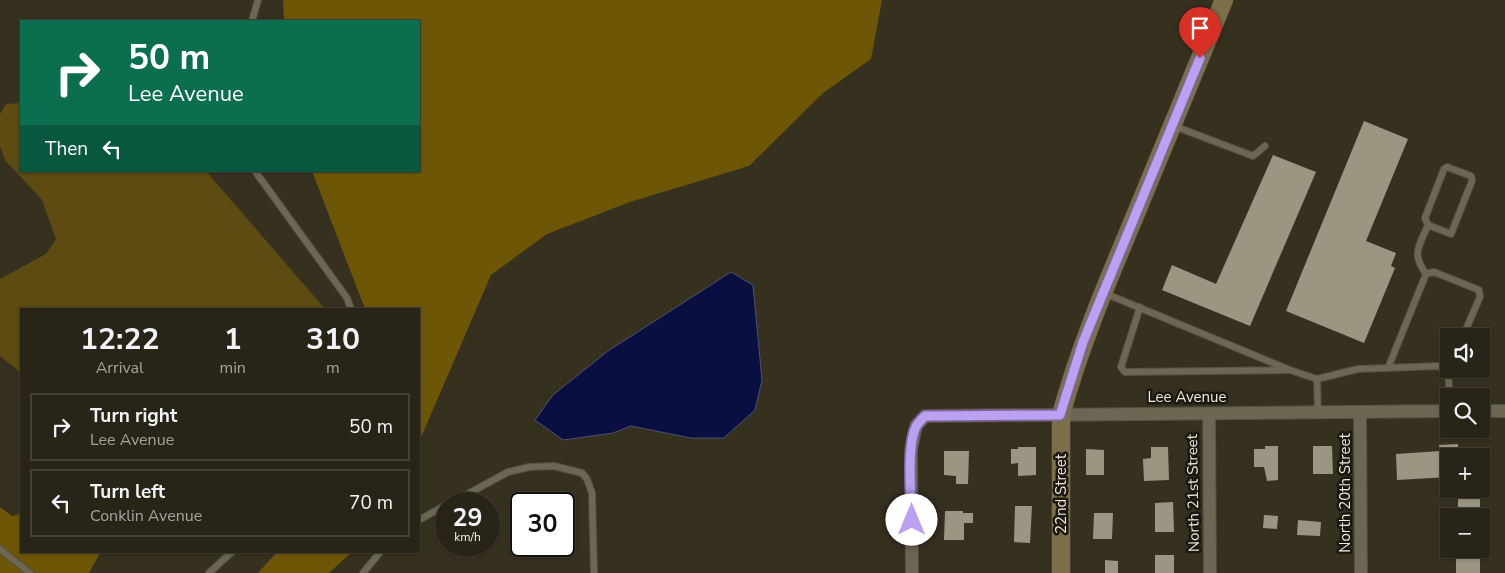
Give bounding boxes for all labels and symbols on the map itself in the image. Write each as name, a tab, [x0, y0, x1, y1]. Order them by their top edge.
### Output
pin	[1179, 7, 1221, 58]
street label: Lee Avenue	[1148, 387, 1226, 407]
street label: North 21st Street	[1182, 433, 1204, 552]
street label: North 20th Street	[1335, 433, 1355, 553]
street label: 22nd Street	[1051, 453, 1071, 534]
speed limit sign: 30	[510, 492, 575, 557]
position arrow	[885, 493, 937, 545]

